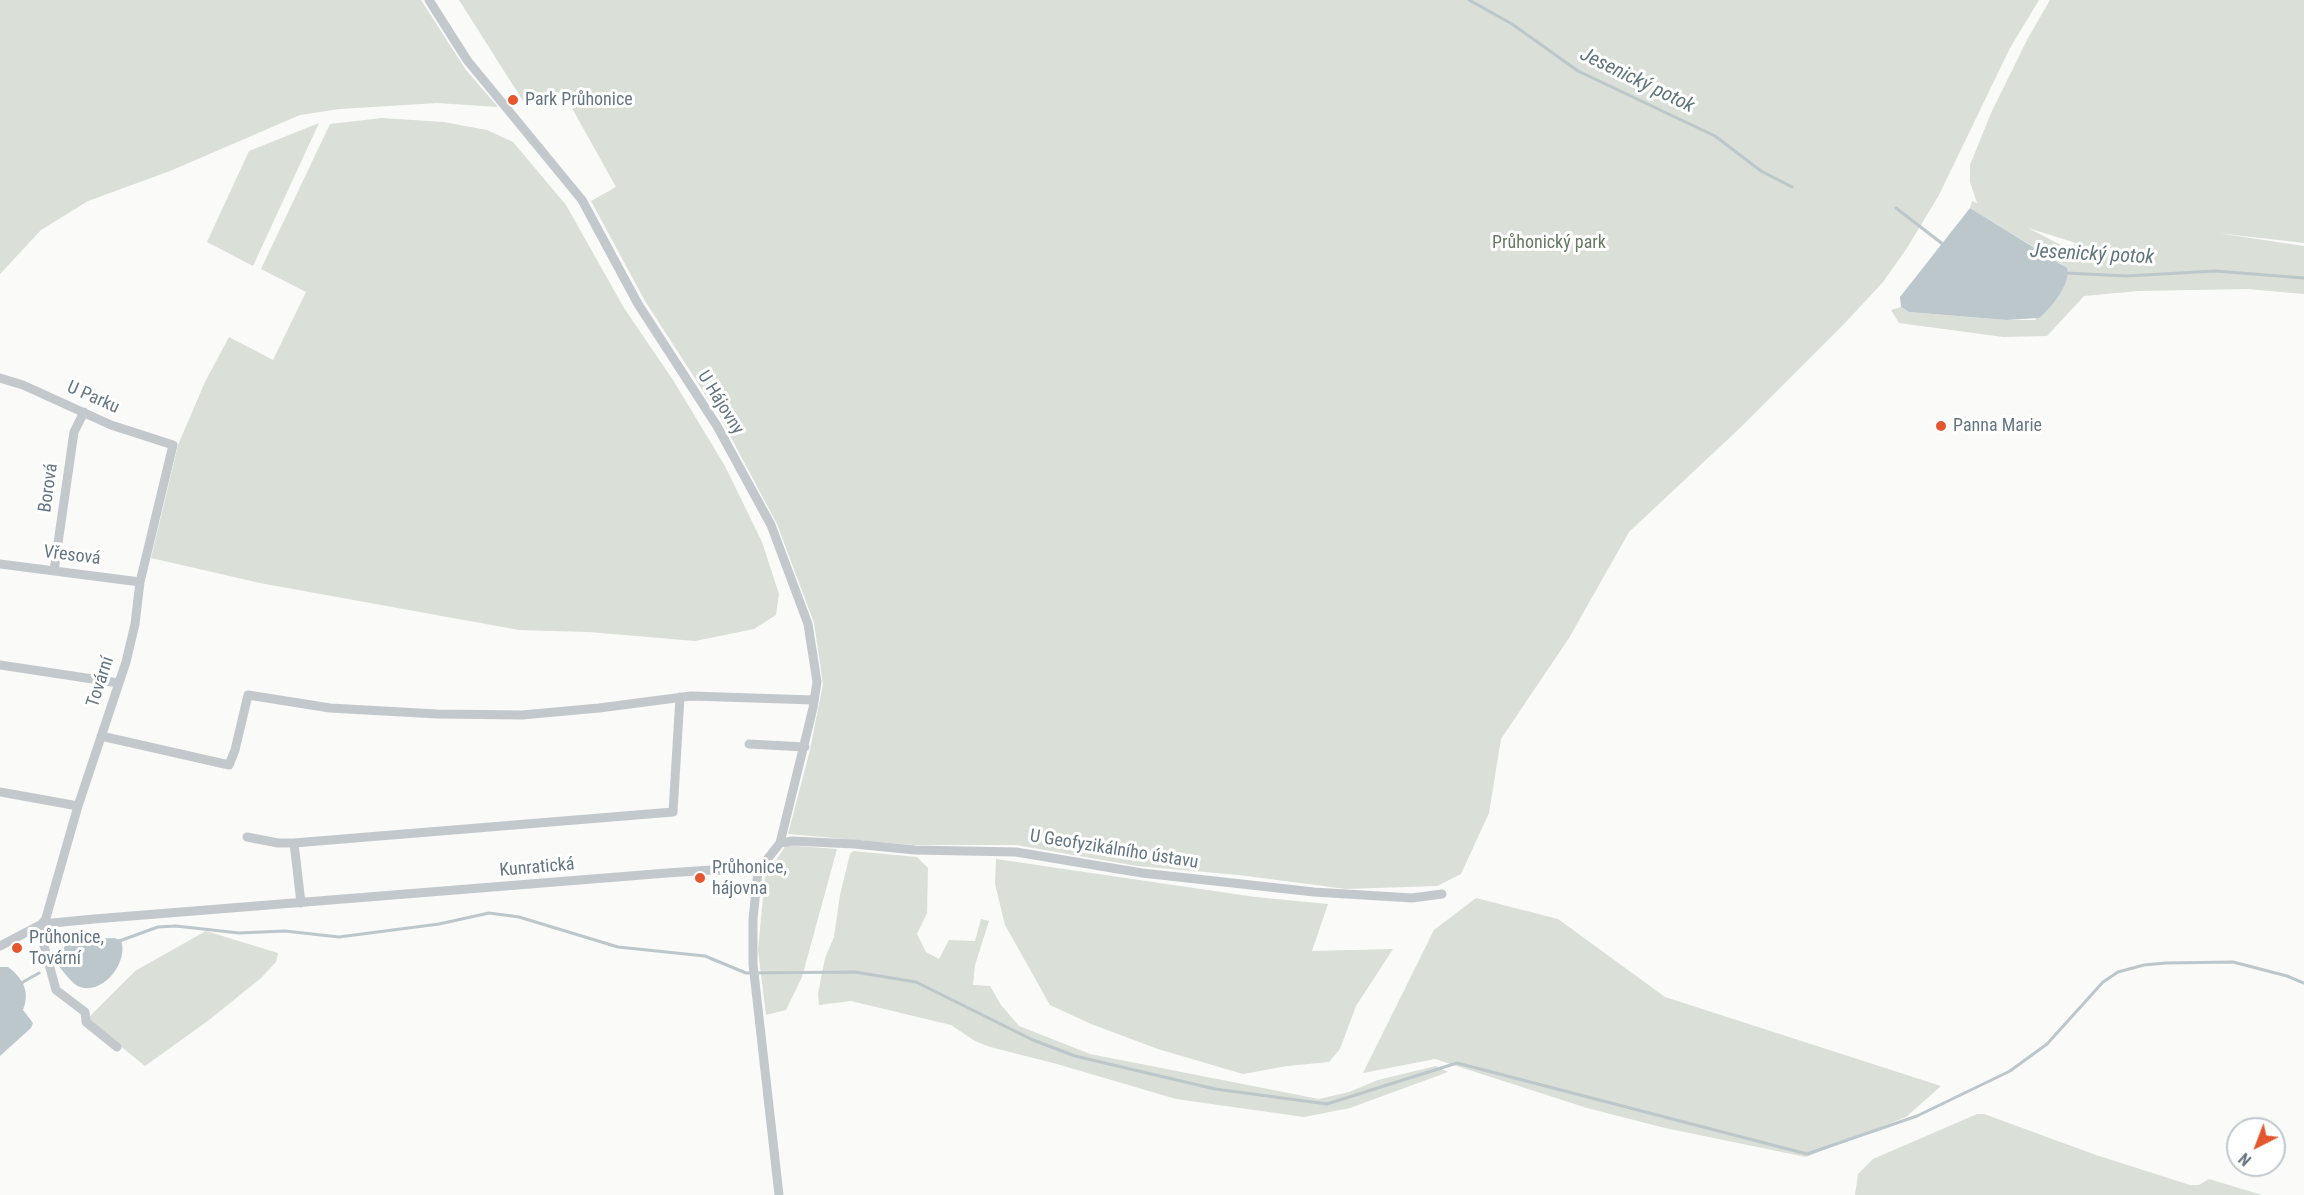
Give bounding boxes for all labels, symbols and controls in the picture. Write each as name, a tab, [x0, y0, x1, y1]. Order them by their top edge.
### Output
water label: Jesenický potok	[1576, 43, 1698, 119]
place label: Park Průhonice	[525, 89, 633, 111]
marker: Park Průhonice	[506, 93, 520, 107]
park label: Průhonický park	[1492, 232, 1606, 254]
water label: Jesenický potok	[2029, 240, 2155, 270]
street label: U Hájovny	[692, 367, 748, 439]
street label: U Parku	[63, 377, 123, 419]
place label: Panna Marie	[1953, 415, 2042, 437]
marker: Panna Marie	[1934, 419, 1948, 433]
street label: Borová	[35, 462, 63, 514]
street label: Vřesová	[42, 542, 102, 570]
street label: Tovární	[83, 654, 119, 710]
street label: U Geofyzikálního ústavu	[1028, 826, 1200, 874]
street label: Kunratická	[499, 854, 575, 882]
place label: Průhonice, hájovna	[712, 857, 787, 900]
marker: Průhonice, hájovna	[693, 871, 707, 885]
place label: Průhonice, Tovární	[29, 927, 104, 970]
marker: Průhonice, Tovární	[10, 941, 24, 955]
north arrow	[2226, 1117, 2286, 1177]
text: N	[2235, 1149, 2255, 1170]

